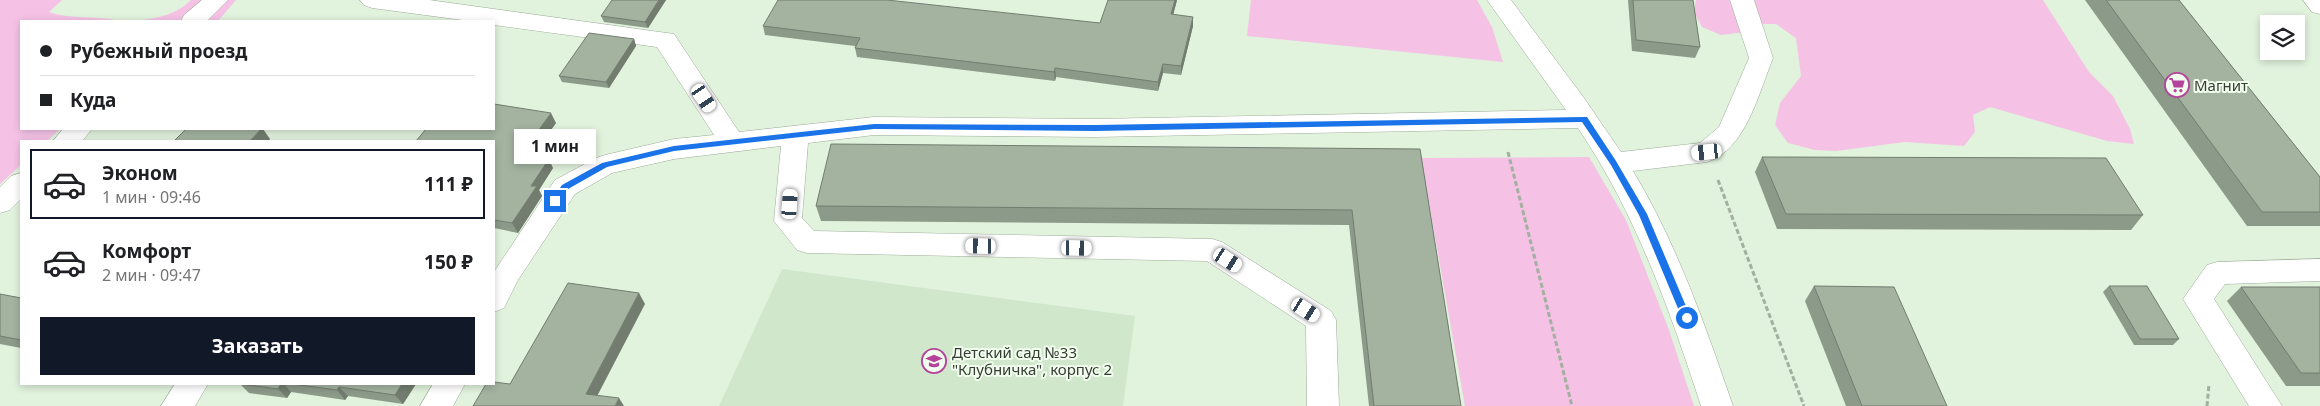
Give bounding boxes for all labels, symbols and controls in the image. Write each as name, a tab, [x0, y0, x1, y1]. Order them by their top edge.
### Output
map controls	[2260, 15, 2305, 60]
button: layers	[2260, 15, 2305, 60]
text: Рубежный проезд	[70, 38, 247, 64]
supermarket icon: Магнит	[2164, 72, 2190, 98]
place label: Магнит	[2194, 75, 2248, 95]
car	[689, 81, 718, 115]
text: Куда	[70, 87, 116, 113]
callout: 1 мин	[514, 128, 596, 164]
text: 1 мин	[531, 135, 579, 157]
car	[1691, 143, 1722, 161]
text: Эконом	[102, 160, 178, 186]
icon: car	[42, 162, 87, 207]
text: 111 ₽	[424, 171, 473, 197]
text: 1 мин · 09:46	[102, 186, 201, 208]
car	[781, 189, 798, 219]
route end	[544, 190, 566, 212]
text: Комфорт	[102, 238, 191, 264]
car	[965, 238, 996, 254]
icon: car	[42, 240, 87, 285]
car	[1061, 240, 1092, 256]
car	[1211, 246, 1244, 274]
text: 150 ₽	[424, 249, 473, 275]
text: 2 мин · 09:47	[102, 264, 201, 286]
car	[1289, 296, 1322, 324]
route start	[1676, 307, 1698, 329]
button: Заказать	[40, 317, 475, 375]
place label: Детский сад №33 "Клубничка", корпус 2	[952, 342, 1112, 379]
school or university icon: Детский сад №33 "Клубничка", корпус 2	[921, 348, 947, 374]

